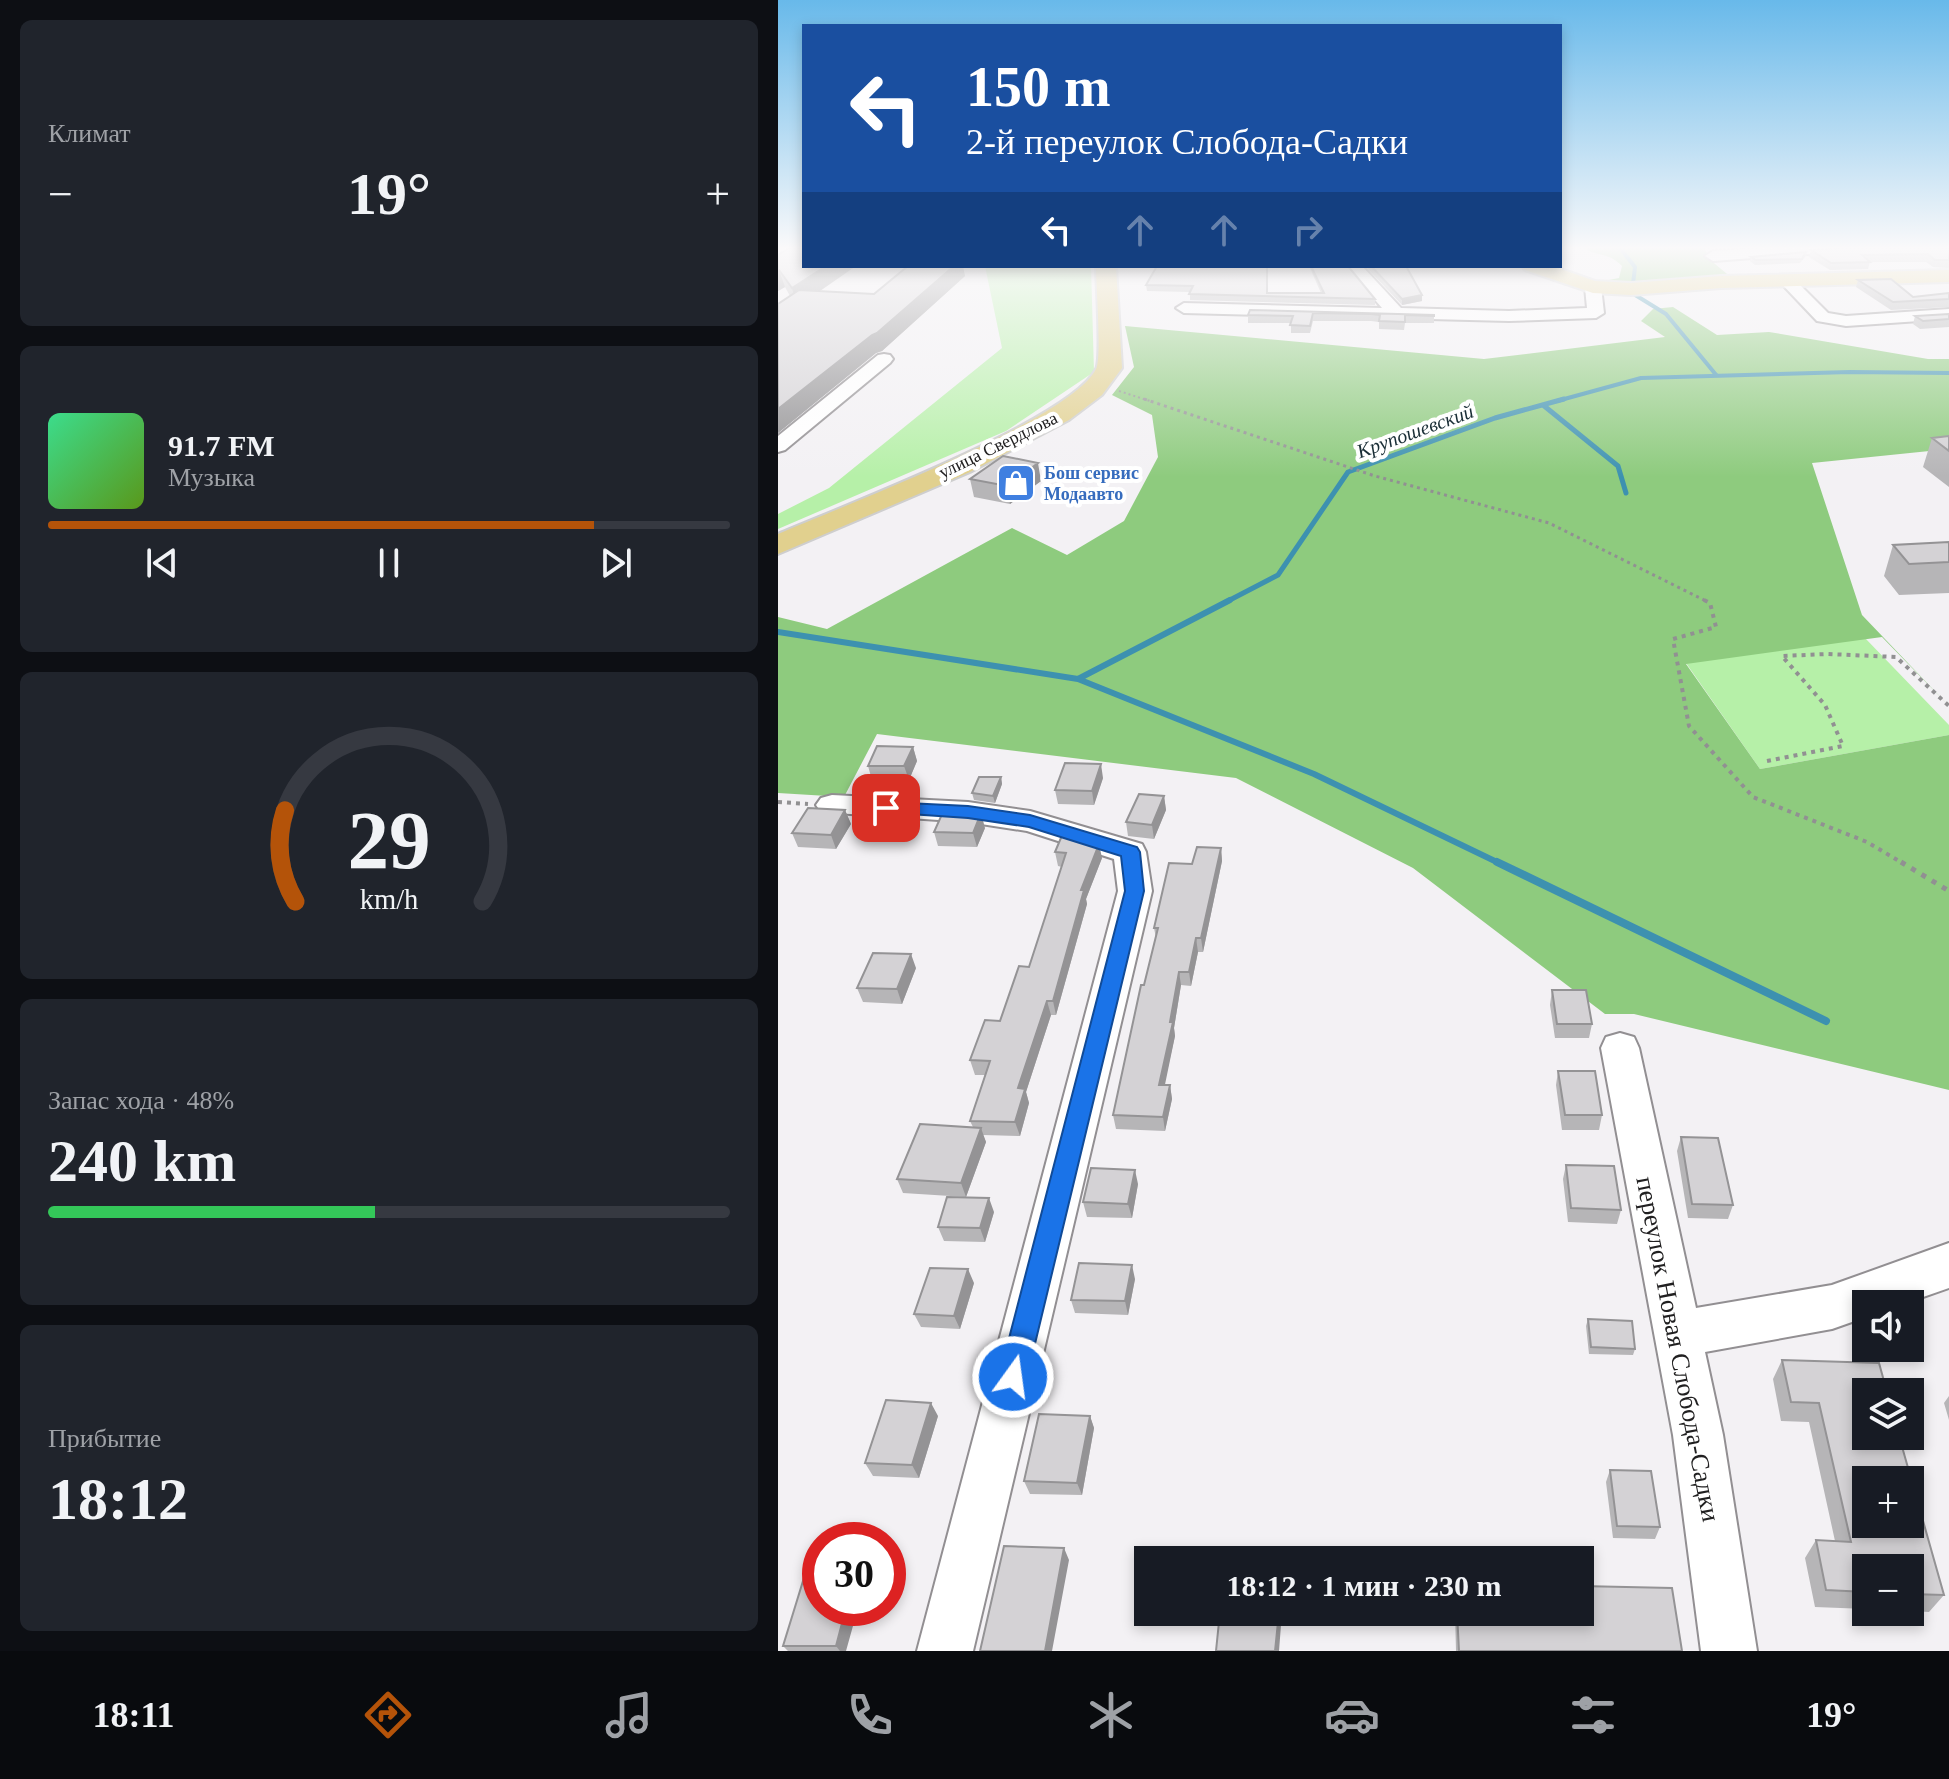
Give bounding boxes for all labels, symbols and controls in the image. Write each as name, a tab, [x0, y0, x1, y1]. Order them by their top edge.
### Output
icon: left	[834, 56, 938, 160]
text: 150 m	[966, 56, 1111, 118]
text: Климат	[48, 119, 131, 148]
text: 2-й переулок Слобода-Садки	[966, 122, 1408, 162]
text: 19°	[347, 161, 431, 227]
text: −	[48, 170, 73, 219]
text: +	[705, 170, 730, 219]
icon: left	[1034, 208, 1078, 252]
icon: ahead	[1118, 208, 1162, 252]
icon: ahead	[1202, 208, 1246, 252]
icon: right	[1286, 208, 1330, 252]
water label: Крупошевский	[1353, 400, 1477, 464]
street label: улица Свердлова	[935, 408, 1061, 482]
text: 91.7 FM	[168, 429, 275, 462]
shop icon: Бош сервис Модаавто	[995, 462, 1037, 504]
text: Музыка	[168, 463, 255, 492]
place label: Бош сервис Модаавто	[1044, 463, 1139, 504]
icon: previous	[140, 541, 184, 585]
icon: pause	[367, 541, 411, 585]
icon: next	[594, 541, 638, 585]
pin	[852, 774, 920, 842]
icon: arrive	[864, 786, 908, 830]
text: 29	[347, 793, 431, 885]
text: km/h	[360, 884, 418, 915]
text: Запас хода · 48%	[48, 1086, 234, 1115]
text: 240 km	[48, 1128, 236, 1194]
street label: переулок Новая Слобода-Садки	[1630, 1174, 1726, 1524]
map controls	[1852, 1290, 1924, 1626]
button: sound	[1852, 1290, 1924, 1362]
position arrow	[971, 1335, 1055, 1419]
button: layers	[1852, 1378, 1924, 1450]
text: Прибытие	[48, 1424, 161, 1453]
text: 18:12	[48, 1466, 188, 1532]
button: +	[1852, 1466, 1924, 1538]
speed limit sign: 30	[802, 1522, 906, 1626]
button: −	[1852, 1554, 1924, 1626]
text: 18:12 · 1 мин · 230 m	[1227, 1569, 1502, 1602]
icon: directions	[360, 1687, 416, 1743]
icon: music	[601, 1687, 657, 1743]
icon: phone	[842, 1687, 898, 1743]
icon: climate	[1083, 1687, 1139, 1743]
icon: car	[1324, 1687, 1380, 1743]
icon: filters	[1565, 1687, 1621, 1743]
text: 18:11	[93, 1695, 175, 1735]
text: 19°	[1806, 1695, 1856, 1735]

